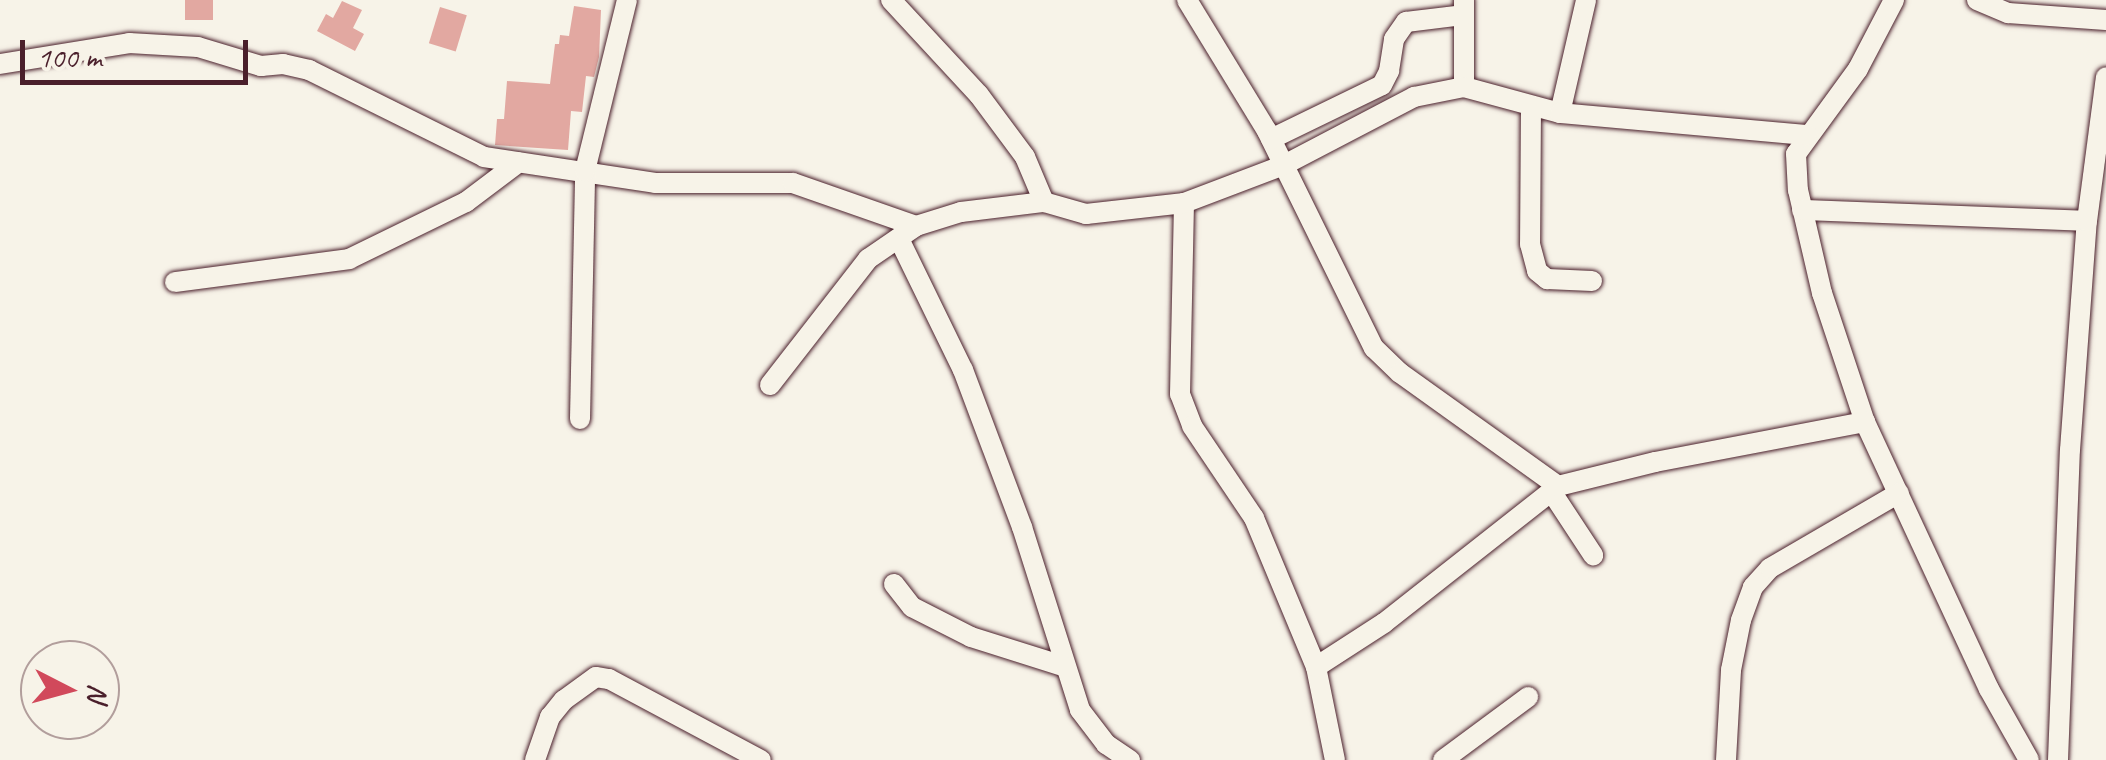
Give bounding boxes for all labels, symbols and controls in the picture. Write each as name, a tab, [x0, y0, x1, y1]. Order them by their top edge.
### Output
scale bar	[25, 20, 252, 82]
text: 100 m	[37, 38, 102, 76]
north arrow	[20, 640, 120, 740]
text: N	[80, 683, 117, 703]

